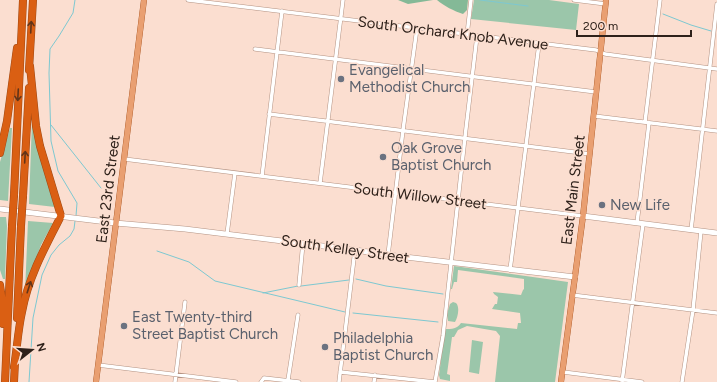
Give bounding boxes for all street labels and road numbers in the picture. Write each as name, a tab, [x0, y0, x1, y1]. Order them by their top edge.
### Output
street label: South Orchard Knob Avenue	[357, 12, 549, 54]
street label: East 23rd Street	[92, 133, 124, 244]
street label: East Main Street	[557, 134, 589, 246]
street label: South Willow Street	[352, 179, 488, 213]
street label: South Kelley Street	[280, 231, 411, 267]

